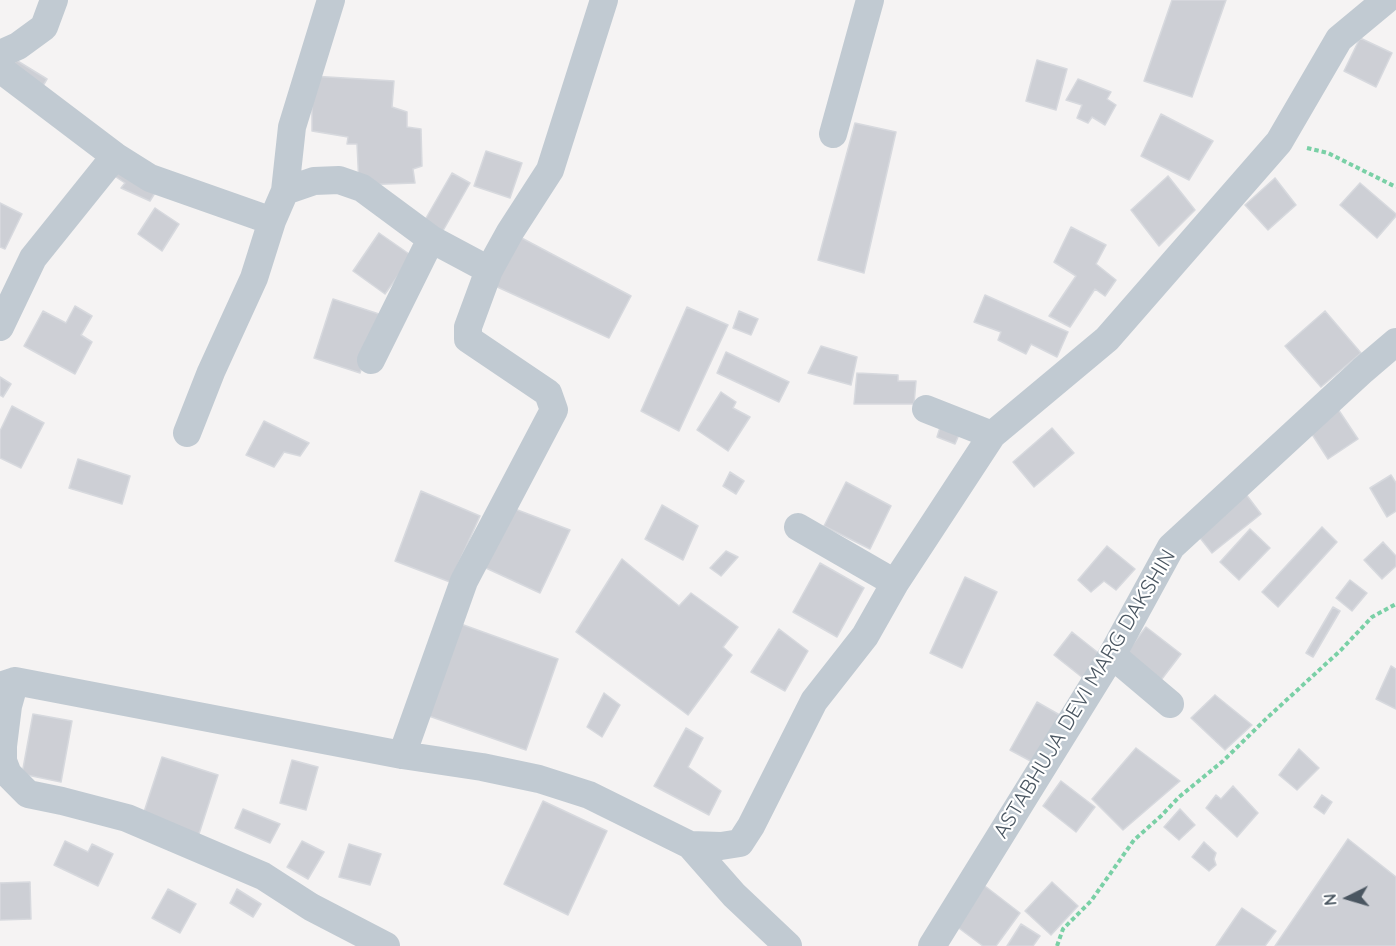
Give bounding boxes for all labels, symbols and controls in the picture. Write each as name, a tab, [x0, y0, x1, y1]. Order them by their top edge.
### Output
street label: ASTABHUJA DEVI MARG DAKSHIN	[989, 545, 1181, 843]
north arrow	[1318, 868, 1378, 928]
text: N	[1320, 893, 1341, 906]

